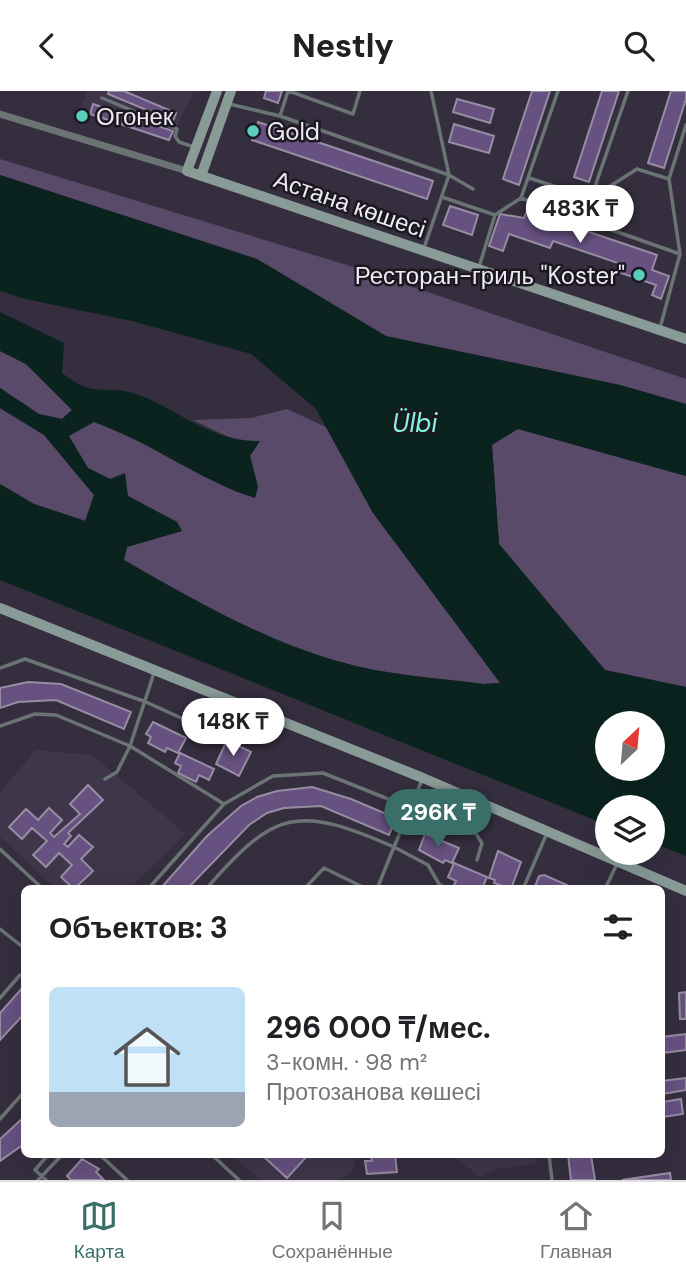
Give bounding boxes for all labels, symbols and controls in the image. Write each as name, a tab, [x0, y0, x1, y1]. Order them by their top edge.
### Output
text: Nestly	[292, 25, 394, 67]
icon: back	[28, 27, 66, 65]
icon: search	[620, 27, 658, 65]
place label: Огонек	[96, 101, 174, 132]
marker: Огонек	[74, 108, 90, 124]
place label: Gold	[267, 116, 320, 147]
marker: Gold	[245, 123, 261, 139]
street label: Астана көшесі	[270, 163, 430, 245]
pin: 483K ₸	[523, 185, 637, 245]
text: 483K ₸	[542, 193, 618, 223]
place label: Ресторан-гриль "Koster"	[355, 260, 625, 291]
marker: Ресторан-гриль "Koster"	[631, 267, 647, 283]
water label: Ülbi	[392, 406, 438, 440]
pin: 148K ₸	[176, 699, 290, 758]
text: 148K ₸	[198, 706, 268, 736]
north arrow	[595, 711, 665, 781]
map controls	[595, 711, 665, 865]
pin: 296K ₸	[381, 789, 495, 849]
button: layers	[595, 795, 665, 865]
text: 296K ₸	[400, 797, 476, 827]
text: Объектов: 3	[49, 908, 228, 947]
icon: filters	[599, 908, 637, 946]
text: 296 000 ₸/мес.	[266, 1008, 491, 1047]
icon: home	[105, 1015, 189, 1099]
text: 3-комн. · 98 m²	[266, 1047, 427, 1077]
text: Протозанова көшесі	[266, 1077, 481, 1107]
tab: Карта	[74, 1197, 124, 1264]
tab: Сохранённые	[272, 1197, 393, 1264]
tab: Главная	[540, 1197, 612, 1264]

